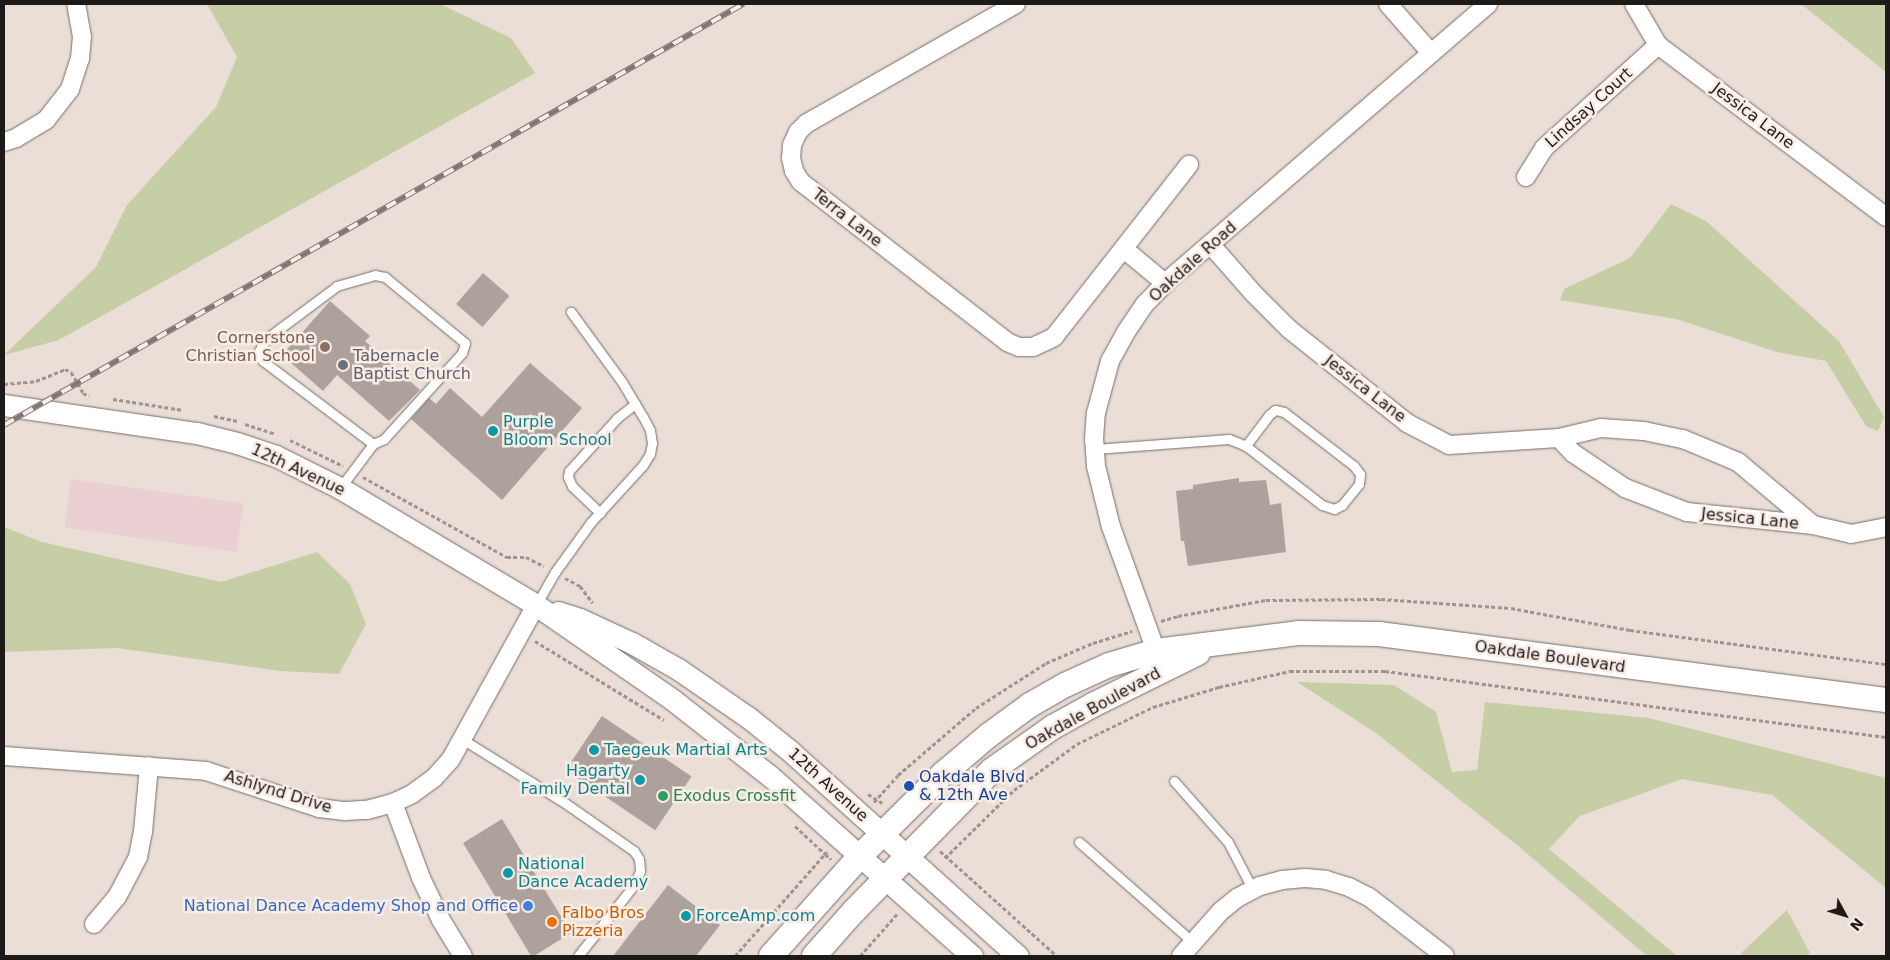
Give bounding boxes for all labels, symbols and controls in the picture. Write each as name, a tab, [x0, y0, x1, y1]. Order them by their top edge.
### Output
street label: Lindsay Court	[1542, 64, 1636, 152]
street label: Jessica Lane	[1708, 79, 1798, 153]
street label: Terra Lane	[808, 185, 886, 251]
street label: Oakdale Road	[1145, 218, 1241, 306]
place label: Cornerstone Christian School	[185, 328, 315, 366]
marker: Cornerstone Christian School	[319, 341, 331, 353]
place label: Tabernacle Baptist Church	[353, 346, 471, 384]
street label: Jessica Lane	[1320, 351, 1410, 427]
marker: Tabernacle Baptist Church	[337, 359, 349, 371]
place label: Purple Bloom School	[503, 412, 612, 450]
marker: Purple Bloom School	[487, 425, 499, 437]
street label: 12th Avenue	[248, 440, 348, 500]
street label: Jessica Lane	[1700, 504, 1800, 534]
street label: Oakdale Boulevard	[1473, 637, 1627, 677]
street label: Oakdale Boulevard	[1022, 664, 1164, 754]
place label: Taegeuk Martial Arts	[604, 740, 768, 760]
marker: Taegeuk Martial Arts	[588, 744, 600, 756]
street label: 12th Avenue	[784, 744, 872, 826]
place label: Hagarty Family Dental	[521, 761, 630, 799]
street label: Ashlynd Drive	[222, 767, 334, 817]
place label: Oakdale Blvd & 12th Ave	[919, 767, 1025, 805]
marker: Hagarty Family Dental	[634, 774, 646, 786]
marker: Oakdale Blvd & 12th Ave	[903, 780, 915, 792]
place label: Exodus Crossfit	[673, 786, 796, 806]
marker: Exodus Crossfit	[657, 790, 669, 802]
place label: National Dance Academy	[518, 854, 648, 892]
marker: National Dance Academy	[502, 867, 514, 879]
north arrow	[1820, 890, 1870, 940]
place label: National Dance Academy Shop and Office	[184, 896, 518, 916]
marker: National Dance Academy Shop and Office	[522, 900, 534, 912]
place label: Falbo Bros Pizzeria	[562, 903, 644, 941]
place label: ForceAmp.com	[696, 906, 815, 926]
marker: ForceAmp.com	[680, 910, 692, 922]
text: N	[1847, 915, 1867, 934]
marker: Falbo Bros Pizzeria	[546, 916, 558, 928]

